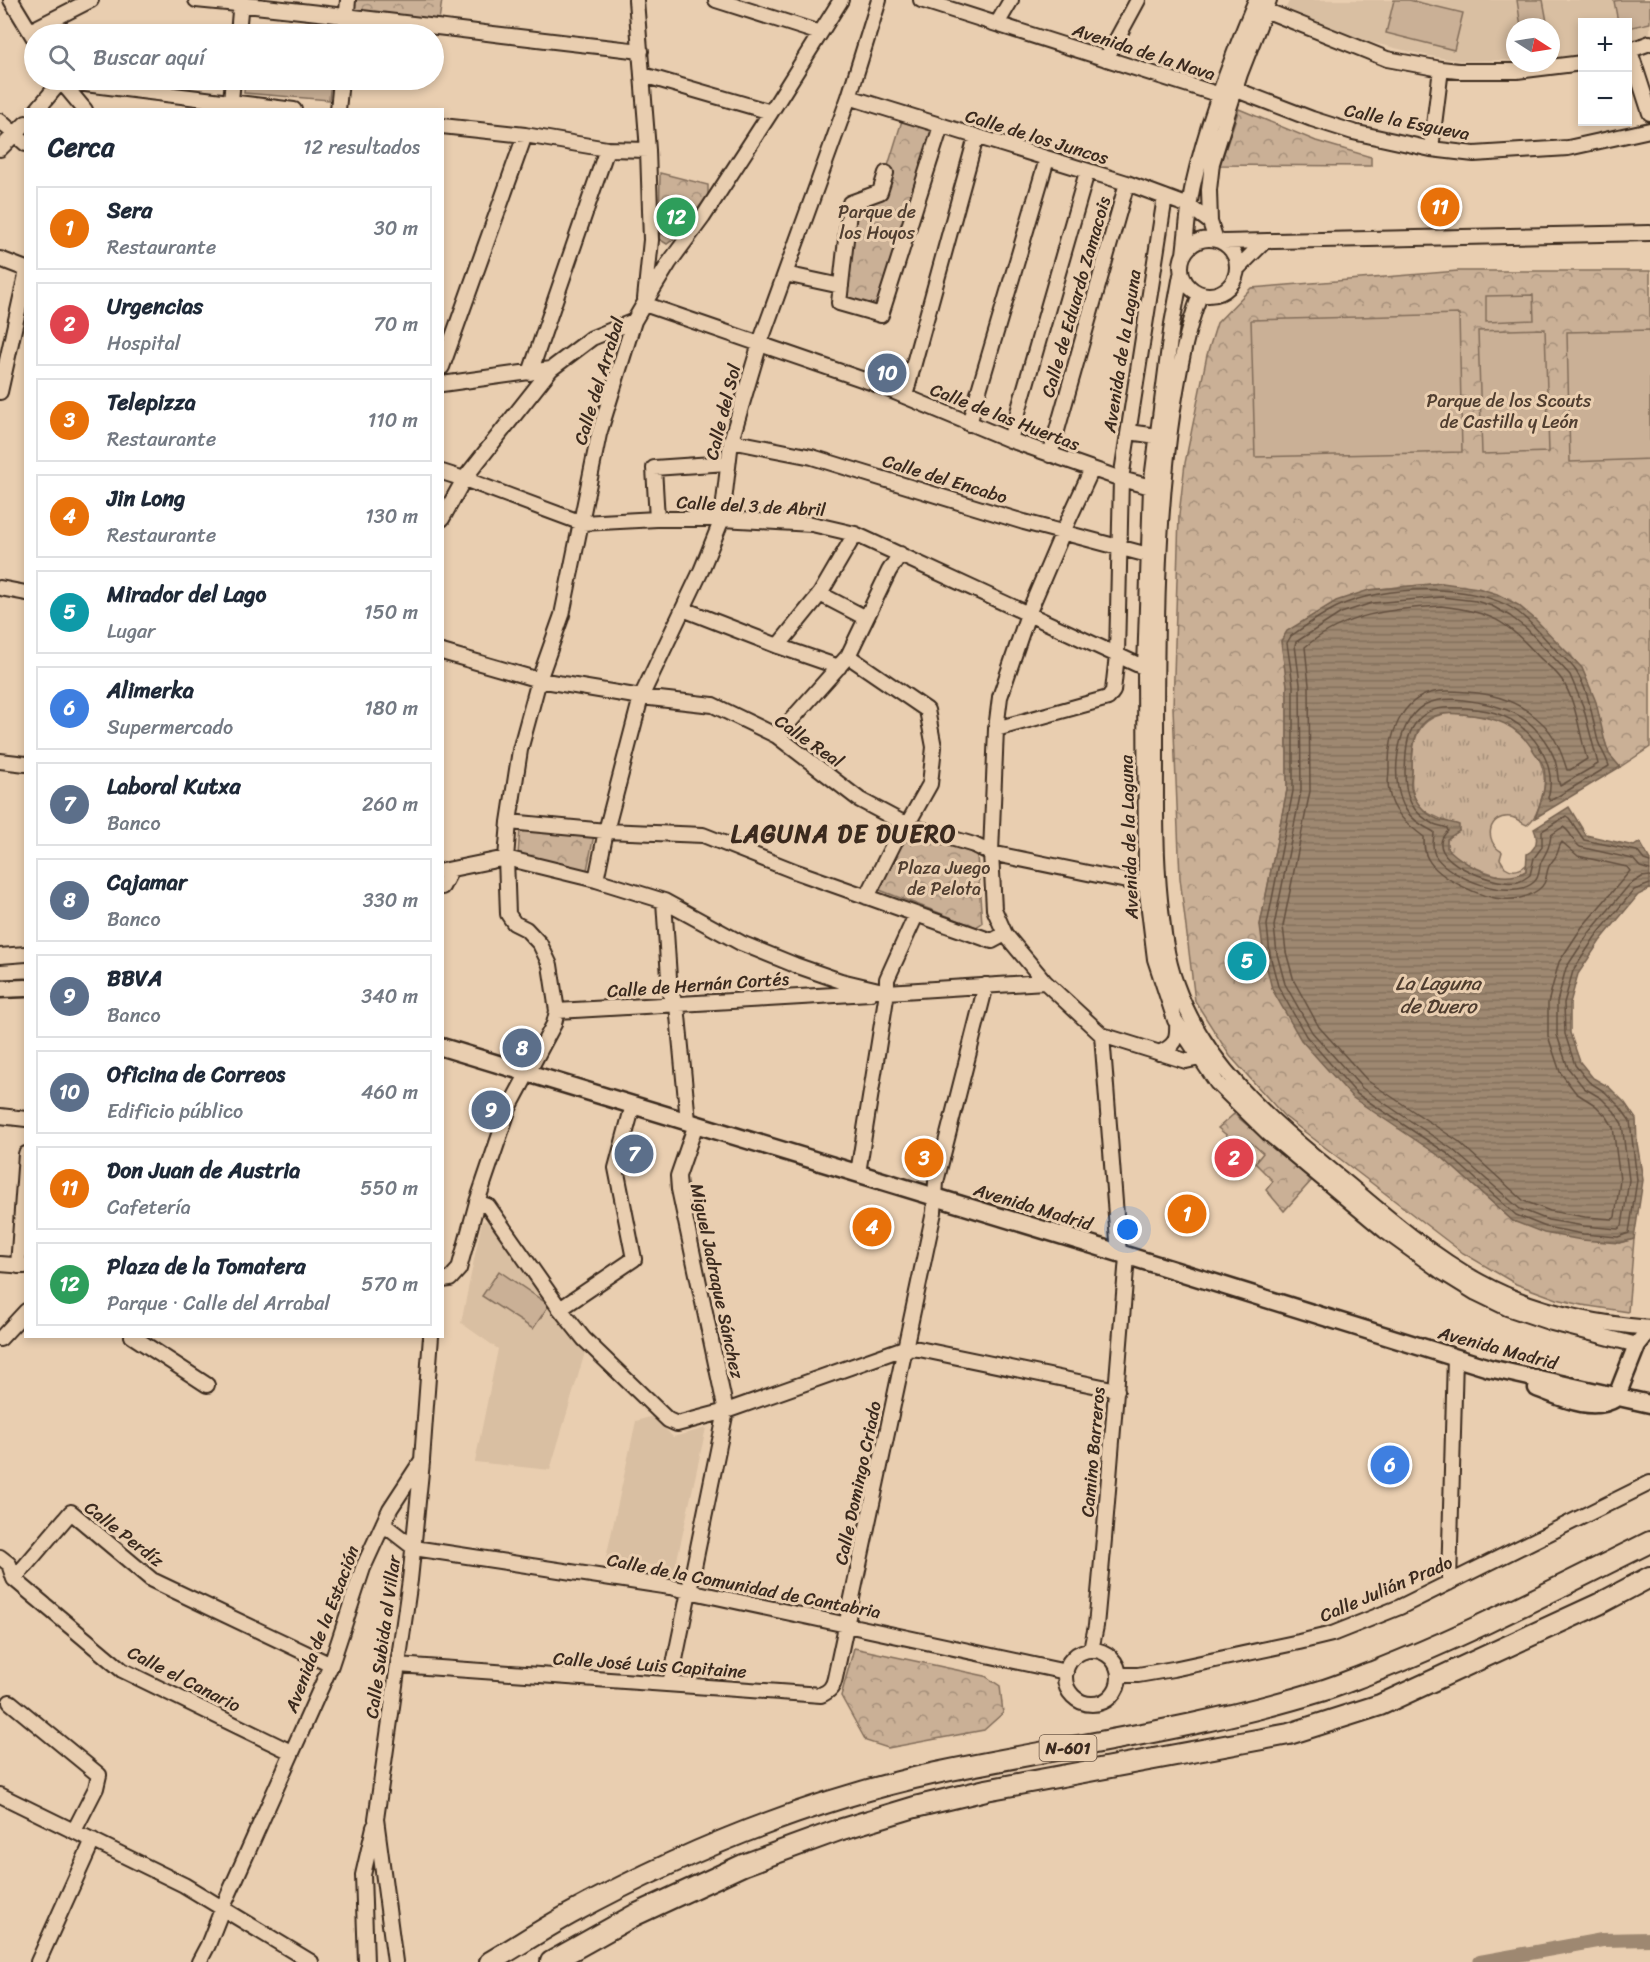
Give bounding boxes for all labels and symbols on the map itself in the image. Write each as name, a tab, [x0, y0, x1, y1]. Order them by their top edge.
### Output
street label: Avenida de la Nava	[1067, 14, 1220, 90]
north arrow	[1506, 18, 1560, 72]
street label: Calle la Esgueva	[1342, 94, 1472, 150]
street label: Calle de los Juncos	[961, 100, 1113, 174]
pin: 11	[1420, 184, 1460, 230]
street label: Calle de Eduardo Zamacois	[1032, 192, 1120, 401]
pin: 12	[656, 194, 696, 240]
park label: Parque de los Hoyos	[838, 196, 916, 249]
street label: Avenida de la Laguna	[1093, 266, 1151, 436]
street label: Calle del Arrabal	[564, 312, 634, 449]
pin: 10	[868, 350, 906, 395]
street label: Calle del Sol	[696, 360, 751, 463]
street label: Calle de las Huertas	[925, 374, 1085, 461]
park label: Parque de los Scouts de Castilla y León	[1427, 385, 1592, 438]
street label: Calle del Encabo	[879, 445, 1011, 513]
street label: Calle del 3 de Abril	[676, 486, 827, 526]
street label: Calle Real	[768, 705, 851, 777]
street label: Avenida de la Laguna	[1110, 753, 1148, 921]
district label: LAGUNA DE DUERO	[731, 813, 957, 855]
park label: Plaza Juego de Pelota	[898, 852, 990, 905]
pin: 5	[1228, 938, 1266, 984]
street label: Calle de Hernán Cortés	[606, 963, 791, 1007]
water label: La Laguna de Duero	[1395, 966, 1483, 1024]
pin: 8	[502, 1026, 542, 1070]
pin: 9	[472, 1088, 510, 1132]
pin: 7	[614, 1132, 654, 1176]
pin: 3	[904, 1136, 944, 1180]
pin: 2	[1214, 1136, 1254, 1180]
street label: Avenida Madrid	[969, 1174, 1098, 1241]
street label: Miguel Jadraque Sánchez	[681, 1180, 753, 1382]
pin: 1	[1168, 1192, 1206, 1236]
pin: 4	[852, 1204, 892, 1250]
your location	[1113, 1215, 1142, 1244]
street label: Avenida Madrid	[1434, 1316, 1563, 1380]
street label: Camino Barreros	[1071, 1385, 1115, 1518]
street label: Calle Domingo Criado	[825, 1398, 891, 1568]
pin: 6	[1370, 1442, 1410, 1488]
street label: Calle Perdíz	[77, 1492, 171, 1576]
street label: Avenida de la Estación	[275, 1541, 369, 1718]
street label: Calle de la Comunidad de Cantabria	[604, 1544, 884, 1628]
street label: Calle Julián Prado	[1314, 1547, 1458, 1631]
street label: Calle Subida al Villar	[356, 1552, 411, 1721]
street label: Calle el Canario	[122, 1637, 246, 1721]
street label: Calle José Luis Capitaine	[552, 1642, 748, 1688]
road number: N-601	[1040, 1735, 1096, 1761]

